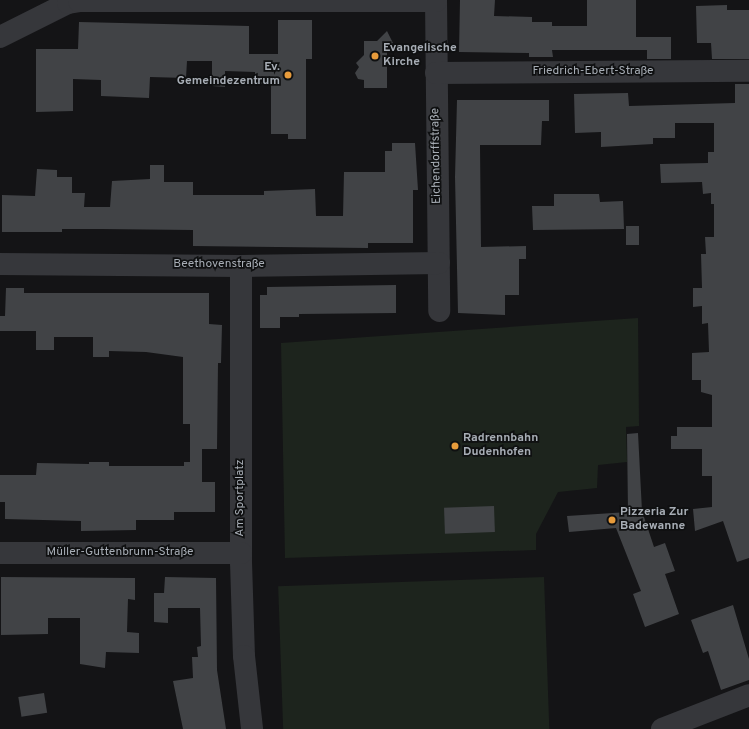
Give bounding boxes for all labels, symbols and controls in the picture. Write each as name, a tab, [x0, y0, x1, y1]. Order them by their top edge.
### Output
place label: Evangelische Kirche	[383, 42, 457, 70]
marker: Evangelische Kirche	[370, 51, 380, 61]
place label: Ev. Gemeindezentrum	[177, 61, 280, 89]
street label: Friedrich-Ebert-Straße	[532, 65, 654, 79]
marker: Ev. Gemeindezentrum	[283, 70, 293, 80]
street label: Eichendorffstraße	[429, 108, 445, 204]
street label: Beethovenstraße	[173, 258, 265, 272]
place label: Radrennbahn Dudenhofen	[463, 432, 538, 460]
marker: Radrennbahn Dudenhofen	[450, 441, 460, 451]
street label: Am Sportplatz	[234, 459, 248, 537]
place label: Pizzeria Zur Badewanne	[620, 506, 688, 534]
marker: Pizzeria Zur Badewanne	[607, 515, 617, 525]
street label: Müller-Guttenbrunn-Straße	[47, 546, 193, 560]

